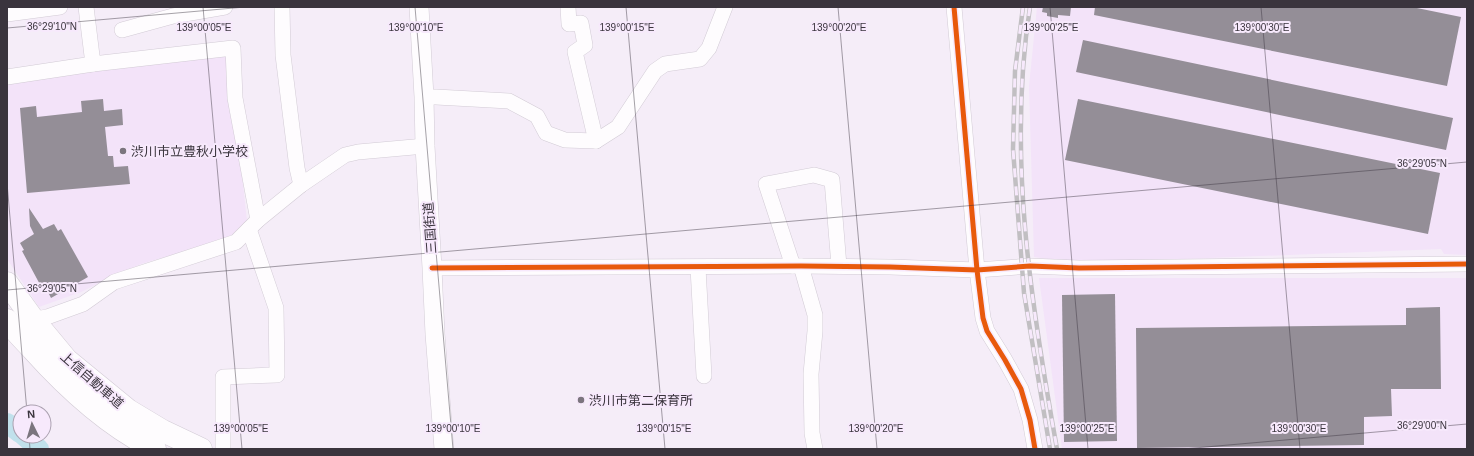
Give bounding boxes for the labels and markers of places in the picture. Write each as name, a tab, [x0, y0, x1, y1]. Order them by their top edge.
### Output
place label: 渋川市立豊秋小学校	[131, 144, 248, 159]
marker: 渋川市立豊秋小学校	[118, 146, 128, 156]
place label: 渋川市第二保育所	[589, 393, 693, 408]
marker: 渋川市第二保育所	[576, 395, 586, 405]

